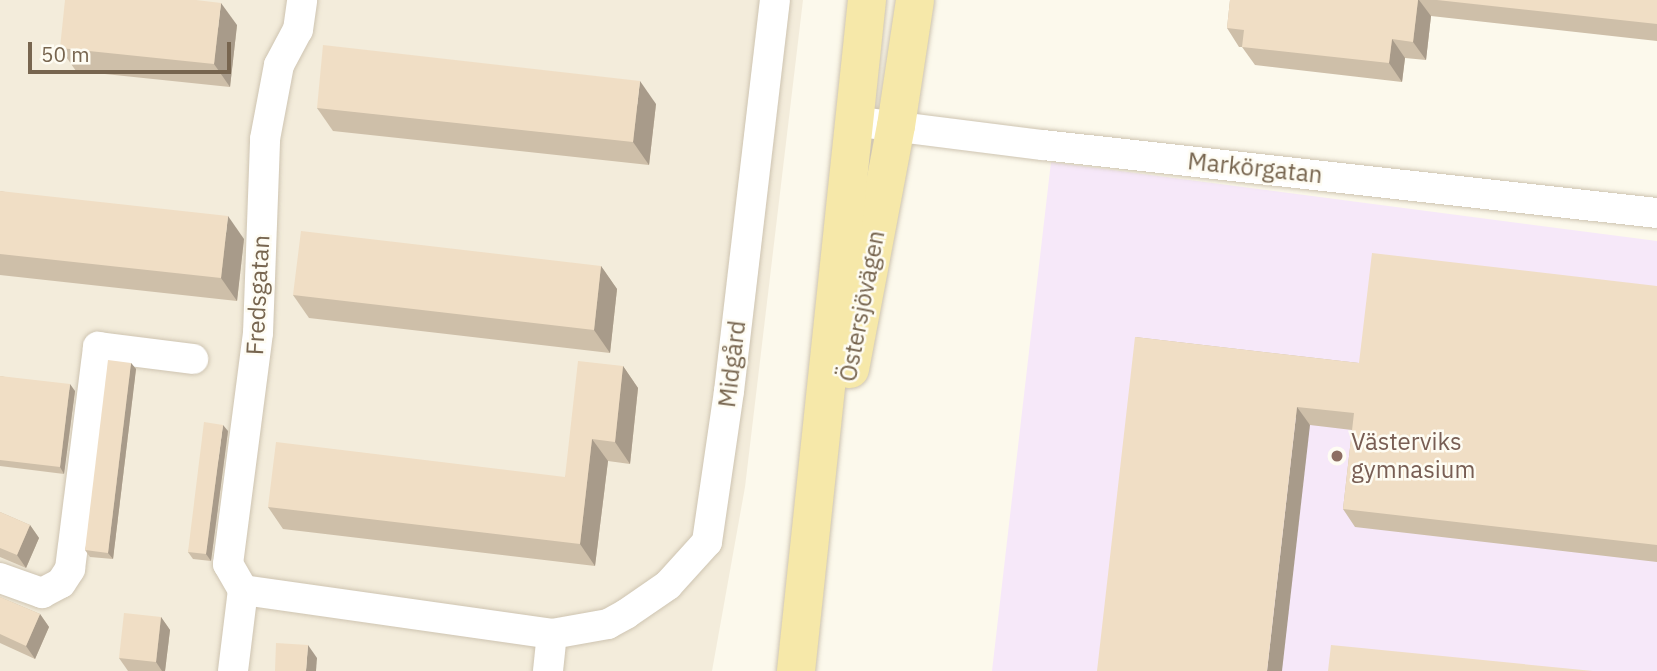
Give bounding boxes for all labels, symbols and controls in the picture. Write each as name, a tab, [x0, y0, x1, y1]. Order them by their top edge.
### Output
scale bar	[32, 28, 234, 72]
text: 50 m	[41, 40, 90, 68]
street label: Markörgatan	[1186, 147, 1324, 189]
street label: Östersjövägen	[833, 228, 891, 384]
street label: Fredsgatan	[240, 234, 276, 356]
street label: Midgård	[712, 319, 752, 409]
place label: Västerviks gymnasium	[1351, 428, 1475, 484]
marker: Västerviks gymnasium	[1329, 448, 1345, 464]

